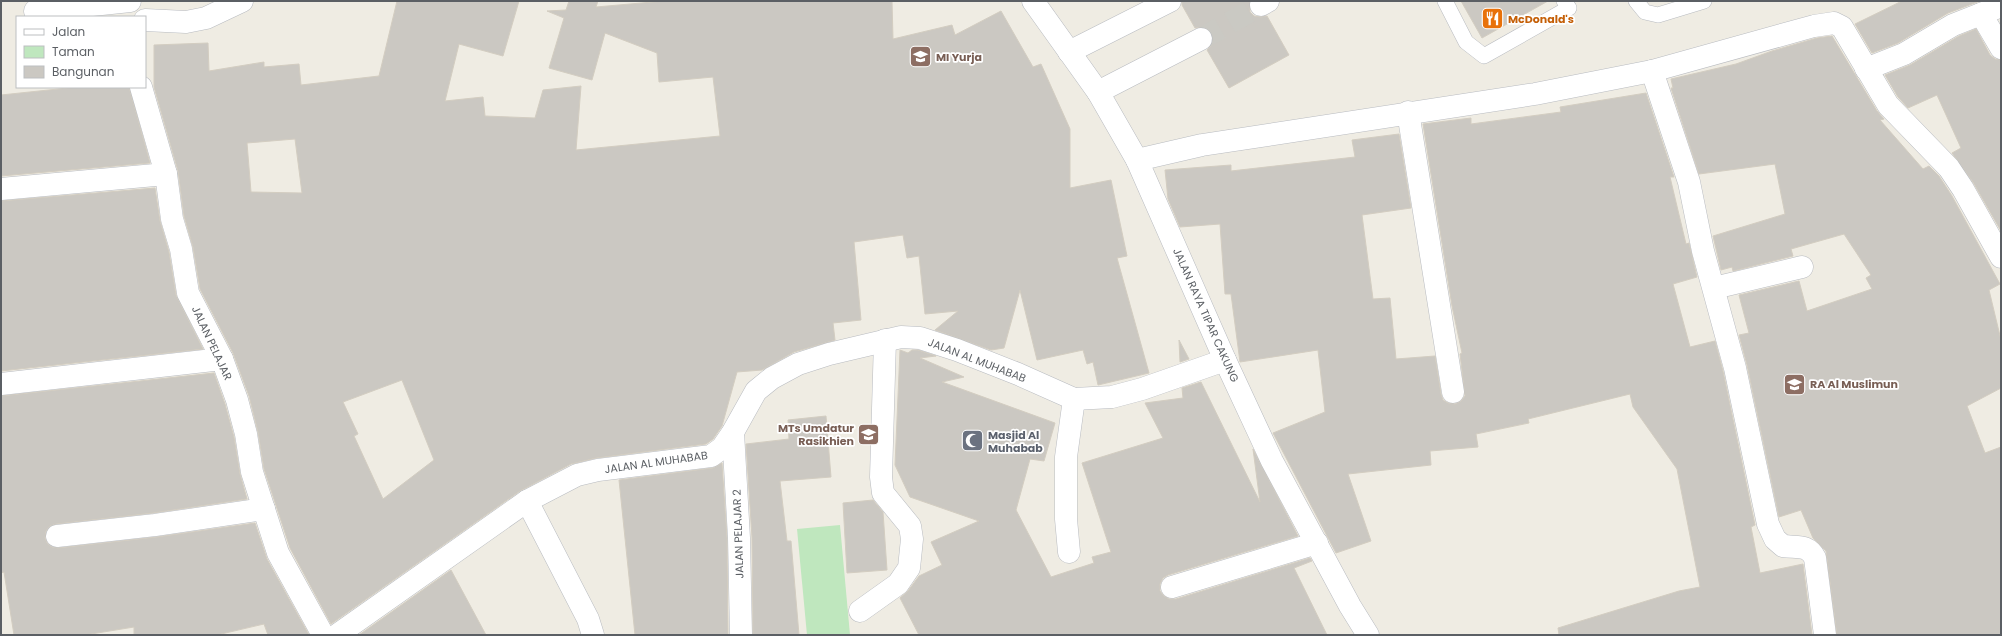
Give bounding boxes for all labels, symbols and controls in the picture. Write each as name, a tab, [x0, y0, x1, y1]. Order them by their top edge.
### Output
restaurant icon: McDonald's	[1480, 6, 1506, 32]
place label: McDonald's	[1508, 11, 1574, 27]
legend	[16, 16, 146, 88]
text: Jalan	[52, 23, 85, 40]
text: Taman	[52, 43, 95, 60]
school or university icon: MI Yurja	[908, 44, 934, 70]
place label: MI Yurja	[936, 49, 982, 65]
text: Bangunan	[52, 63, 114, 80]
street label: JALAN RAYA TIPAR CAKUNG	[1169, 245, 1243, 385]
street label: JALAN PELAJAR	[188, 303, 236, 383]
street label: JALAN AL MUHABAB	[926, 334, 1029, 386]
school or university icon: RA Al Muslimun	[1781, 371, 1807, 397]
place label: RA Al Muslimun	[1810, 376, 1898, 392]
place label: MTs Umdatur Rasikhien	[778, 420, 854, 449]
school or university icon: MTs Umdatur Rasikhien	[856, 421, 882, 447]
place label: Masjid Al Muhabab	[988, 427, 1043, 456]
mosque icon: Masjid Al Muhabab	[960, 428, 986, 454]
street label: JALAN AL MUHABAB	[603, 447, 709, 477]
street label: JALAN PELAJAR 2	[728, 489, 748, 579]

